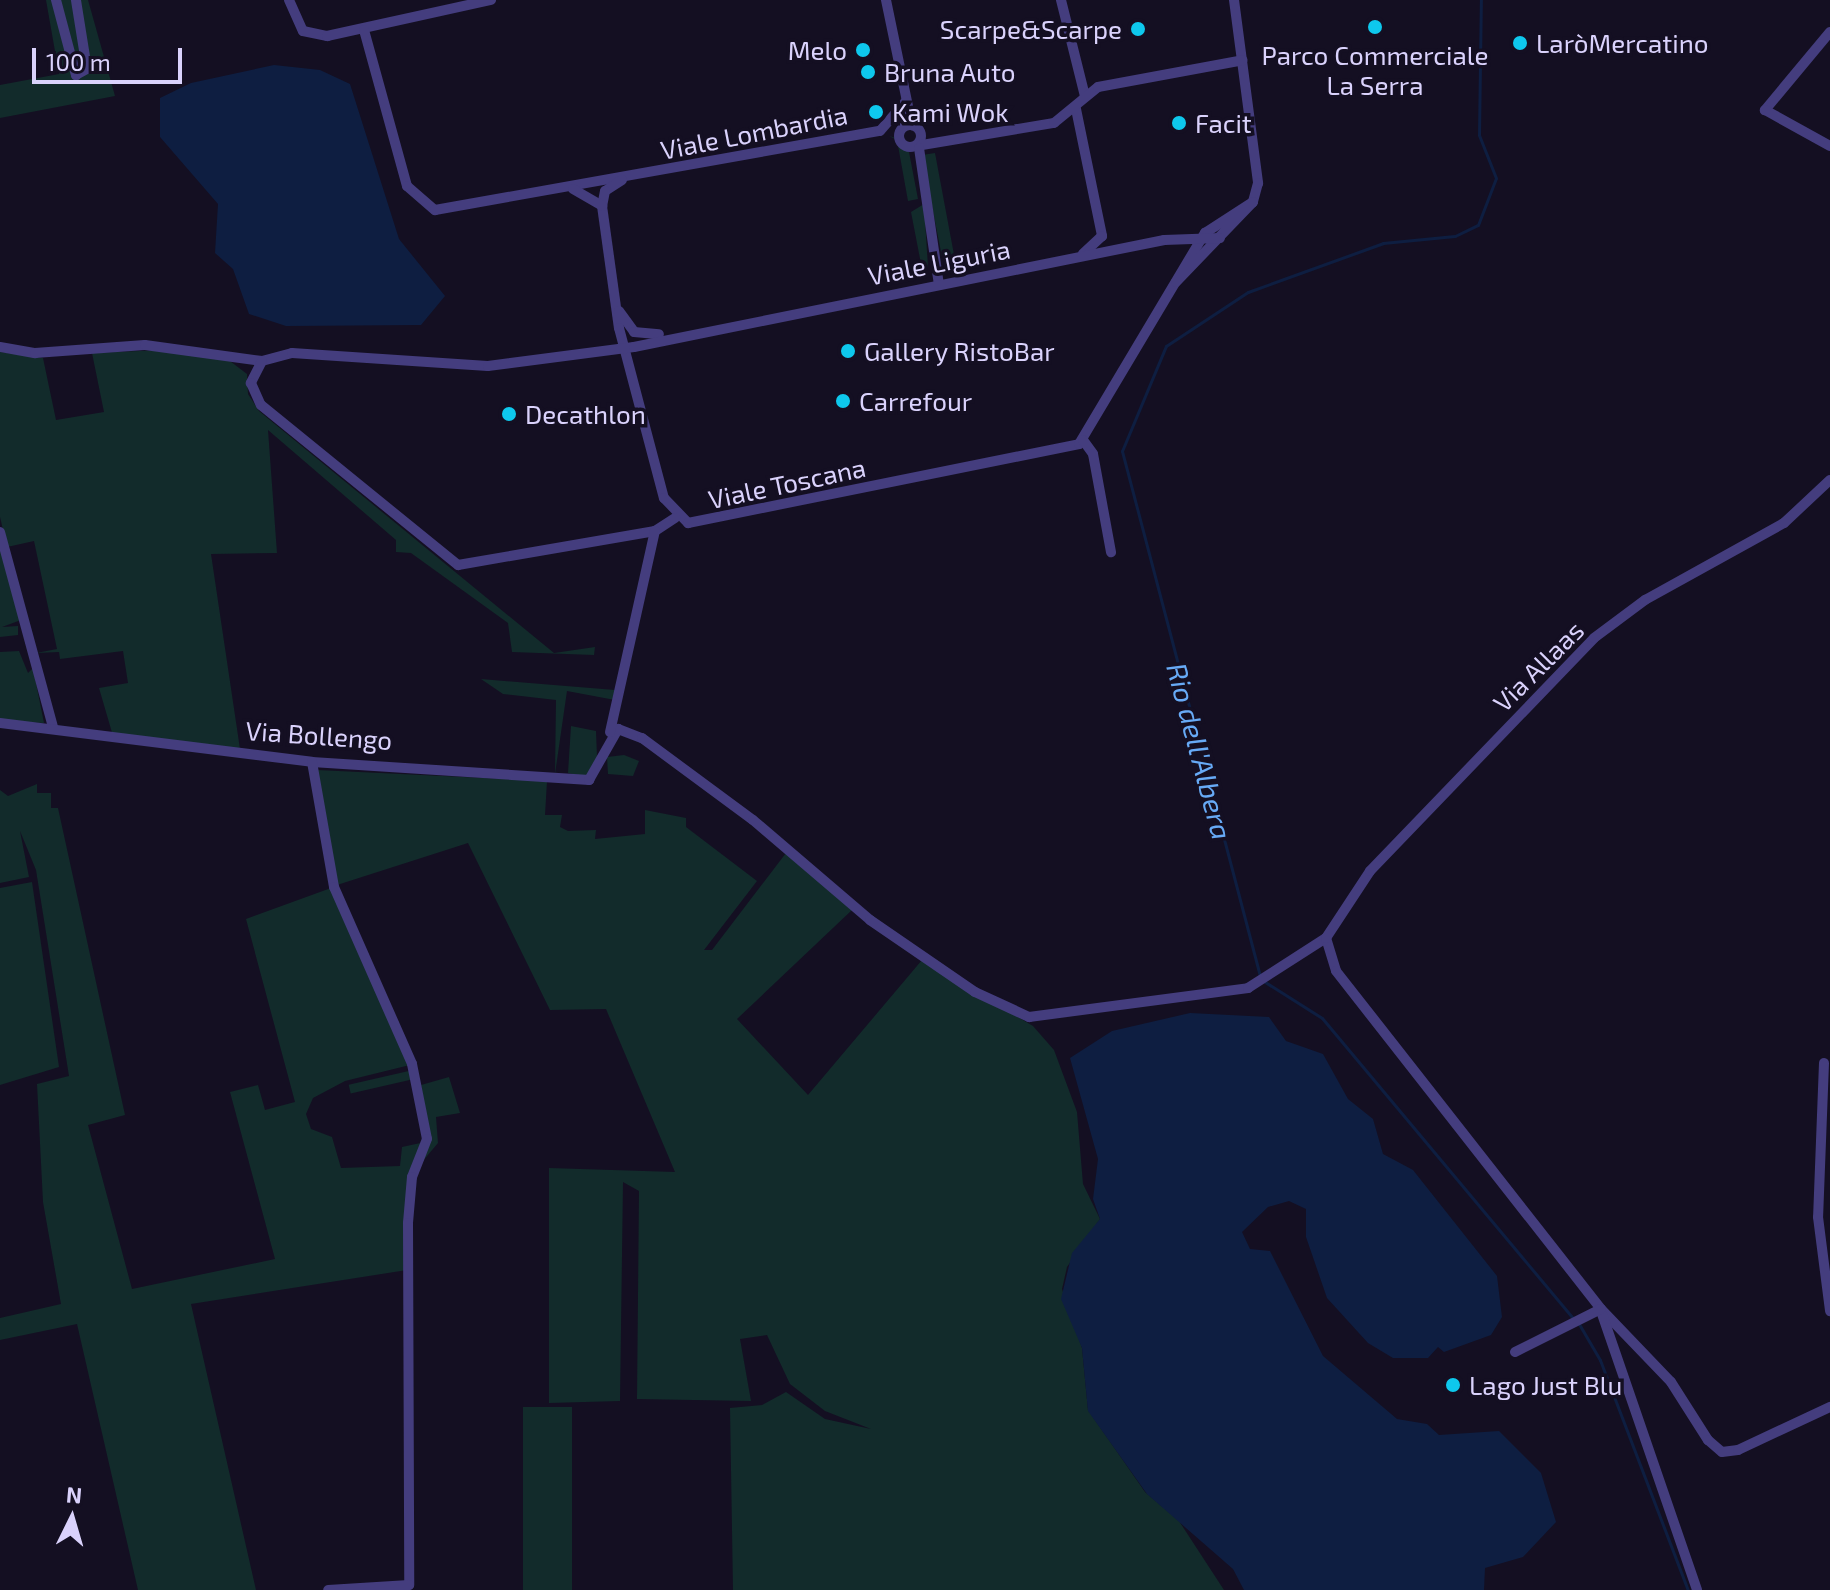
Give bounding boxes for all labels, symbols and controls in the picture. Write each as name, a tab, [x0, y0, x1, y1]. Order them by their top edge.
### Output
place label: Scarpe&Scarpe	[940, 13, 1122, 45]
marker: Parco Commerciale La Serra	[1366, 18, 1384, 36]
marker: Scarpe&Scarpe	[1129, 20, 1147, 38]
place label: LaròMercatino	[1536, 27, 1709, 59]
scale bar	[36, 32, 186, 82]
place label: Melo	[788, 34, 847, 66]
marker: LaròMercatino	[1511, 34, 1529, 52]
place label: Parco Commerciale La Serra	[1262, 39, 1488, 100]
marker: Melo	[854, 41, 872, 59]
text: 100 m	[46, 47, 111, 76]
place label: Bruna Auto	[884, 56, 1016, 88]
marker: Bruna Auto	[859, 63, 877, 81]
place label: Kami Wok	[892, 96, 1009, 128]
street label: Viale Lombardia	[658, 99, 850, 165]
marker: Kami Wok	[867, 103, 885, 121]
place label: Facit	[1195, 107, 1252, 139]
marker: Facit	[1170, 114, 1188, 132]
street label: Viale Liguria	[865, 233, 1013, 291]
place label: Gallery RistoBar	[864, 335, 1055, 367]
marker: Gallery RistoBar	[839, 342, 857, 360]
place label: Carrefour	[859, 385, 972, 417]
marker: Carrefour	[834, 392, 852, 410]
place label: Decathlon	[525, 398, 646, 430]
marker: Decathlon	[500, 405, 518, 423]
street label: Viale Toscana	[705, 451, 869, 515]
street label: Via Allaas	[1486, 614, 1590, 718]
water label: Rio dell'Albera	[1160, 659, 1240, 843]
street label: Via Bollengo	[245, 714, 393, 756]
place label: Lago Just Blu	[1469, 1369, 1623, 1401]
marker: Lago Just Blu	[1444, 1376, 1462, 1394]
north arrow	[32, 1478, 112, 1558]
text: N	[65, 1480, 83, 1508]

